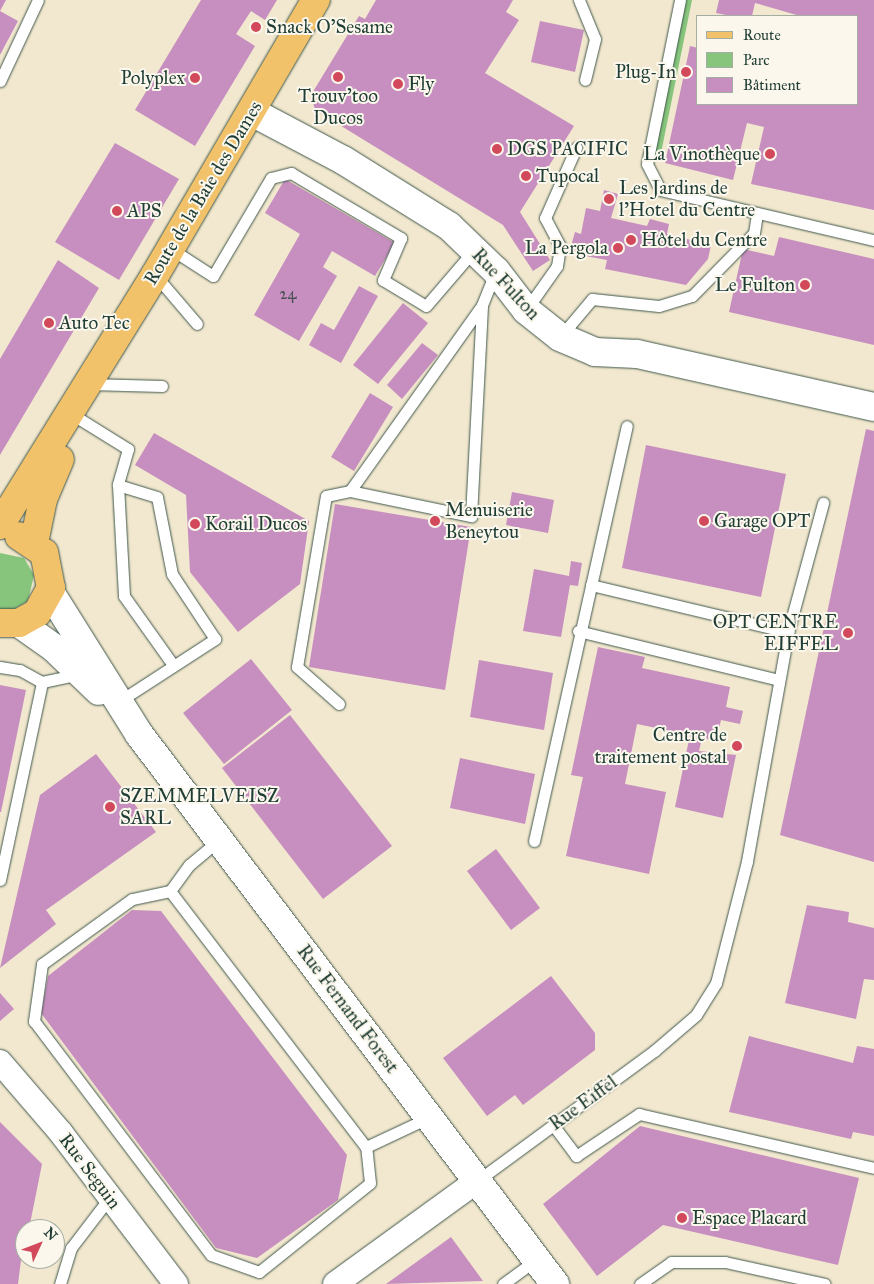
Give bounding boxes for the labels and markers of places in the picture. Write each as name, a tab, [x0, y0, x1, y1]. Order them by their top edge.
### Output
place label: Snack O'Sesame	[266, 16, 393, 38]
marker: Snack O'Sesame	[250, 21, 262, 33]
place label: Plug-In	[615, 61, 676, 83]
marker: Plug-In	[680, 66, 692, 78]
place label: Polyplex	[120, 67, 185, 89]
marker: Trouv'too Ducos	[332, 71, 344, 83]
marker: Polyplex	[189, 72, 201, 84]
place label: Fly	[408, 73, 434, 95]
marker: Fly	[392, 78, 404, 90]
place label: Trouv'too Ducos	[298, 85, 378, 129]
place label: DGS PACIFIC	[507, 138, 628, 160]
marker: DGS PACIFIC	[491, 143, 503, 155]
place label: La Vinothèque	[643, 143, 760, 165]
marker: La Vinothèque	[764, 148, 776, 160]
place label: Tupocal	[536, 165, 599, 187]
marker: Tupocal	[520, 170, 532, 182]
place label: Les Jardins de l'Hotel du Centre	[619, 177, 755, 221]
marker: Les Jardins de l'Hotel du Centre	[603, 193, 615, 205]
place label: APS	[127, 200, 162, 222]
marker: APS	[111, 205, 123, 217]
place label: Hôtel du Centre	[641, 229, 767, 251]
marker: Hôtel du Centre	[625, 234, 637, 246]
place label: La Pergola	[525, 237, 608, 259]
marker: La Pergola	[612, 242, 624, 254]
place label: Le Fulton	[715, 274, 795, 296]
marker: Le Fulton	[799, 279, 811, 291]
place label: Auto Tec	[59, 312, 130, 334]
marker: Auto Tec	[43, 317, 55, 329]
place label: Menuiserie Beneytou	[445, 499, 533, 543]
place label: Garage OPT	[714, 510, 810, 532]
place label: Korail Ducos	[205, 513, 307, 535]
marker: Menuiserie Beneytou	[429, 515, 441, 527]
marker: Garage OPT	[698, 515, 710, 527]
marker: Korail Ducos	[189, 518, 201, 530]
place label: OPT CENTRE EIFFEL	[713, 611, 838, 655]
marker: OPT CENTRE EIFFEL	[842, 627, 854, 639]
place label: Centre de traitement postal	[594, 724, 727, 768]
marker: Centre de traitement postal	[731, 740, 743, 752]
place label: SZEMMELVEISZ SARL	[120, 785, 279, 829]
marker: SZEMMELVEISZ SARL	[104, 801, 116, 813]
place label: Espace Placard	[692, 1207, 807, 1229]
marker: Espace Placard	[676, 1212, 688, 1224]

